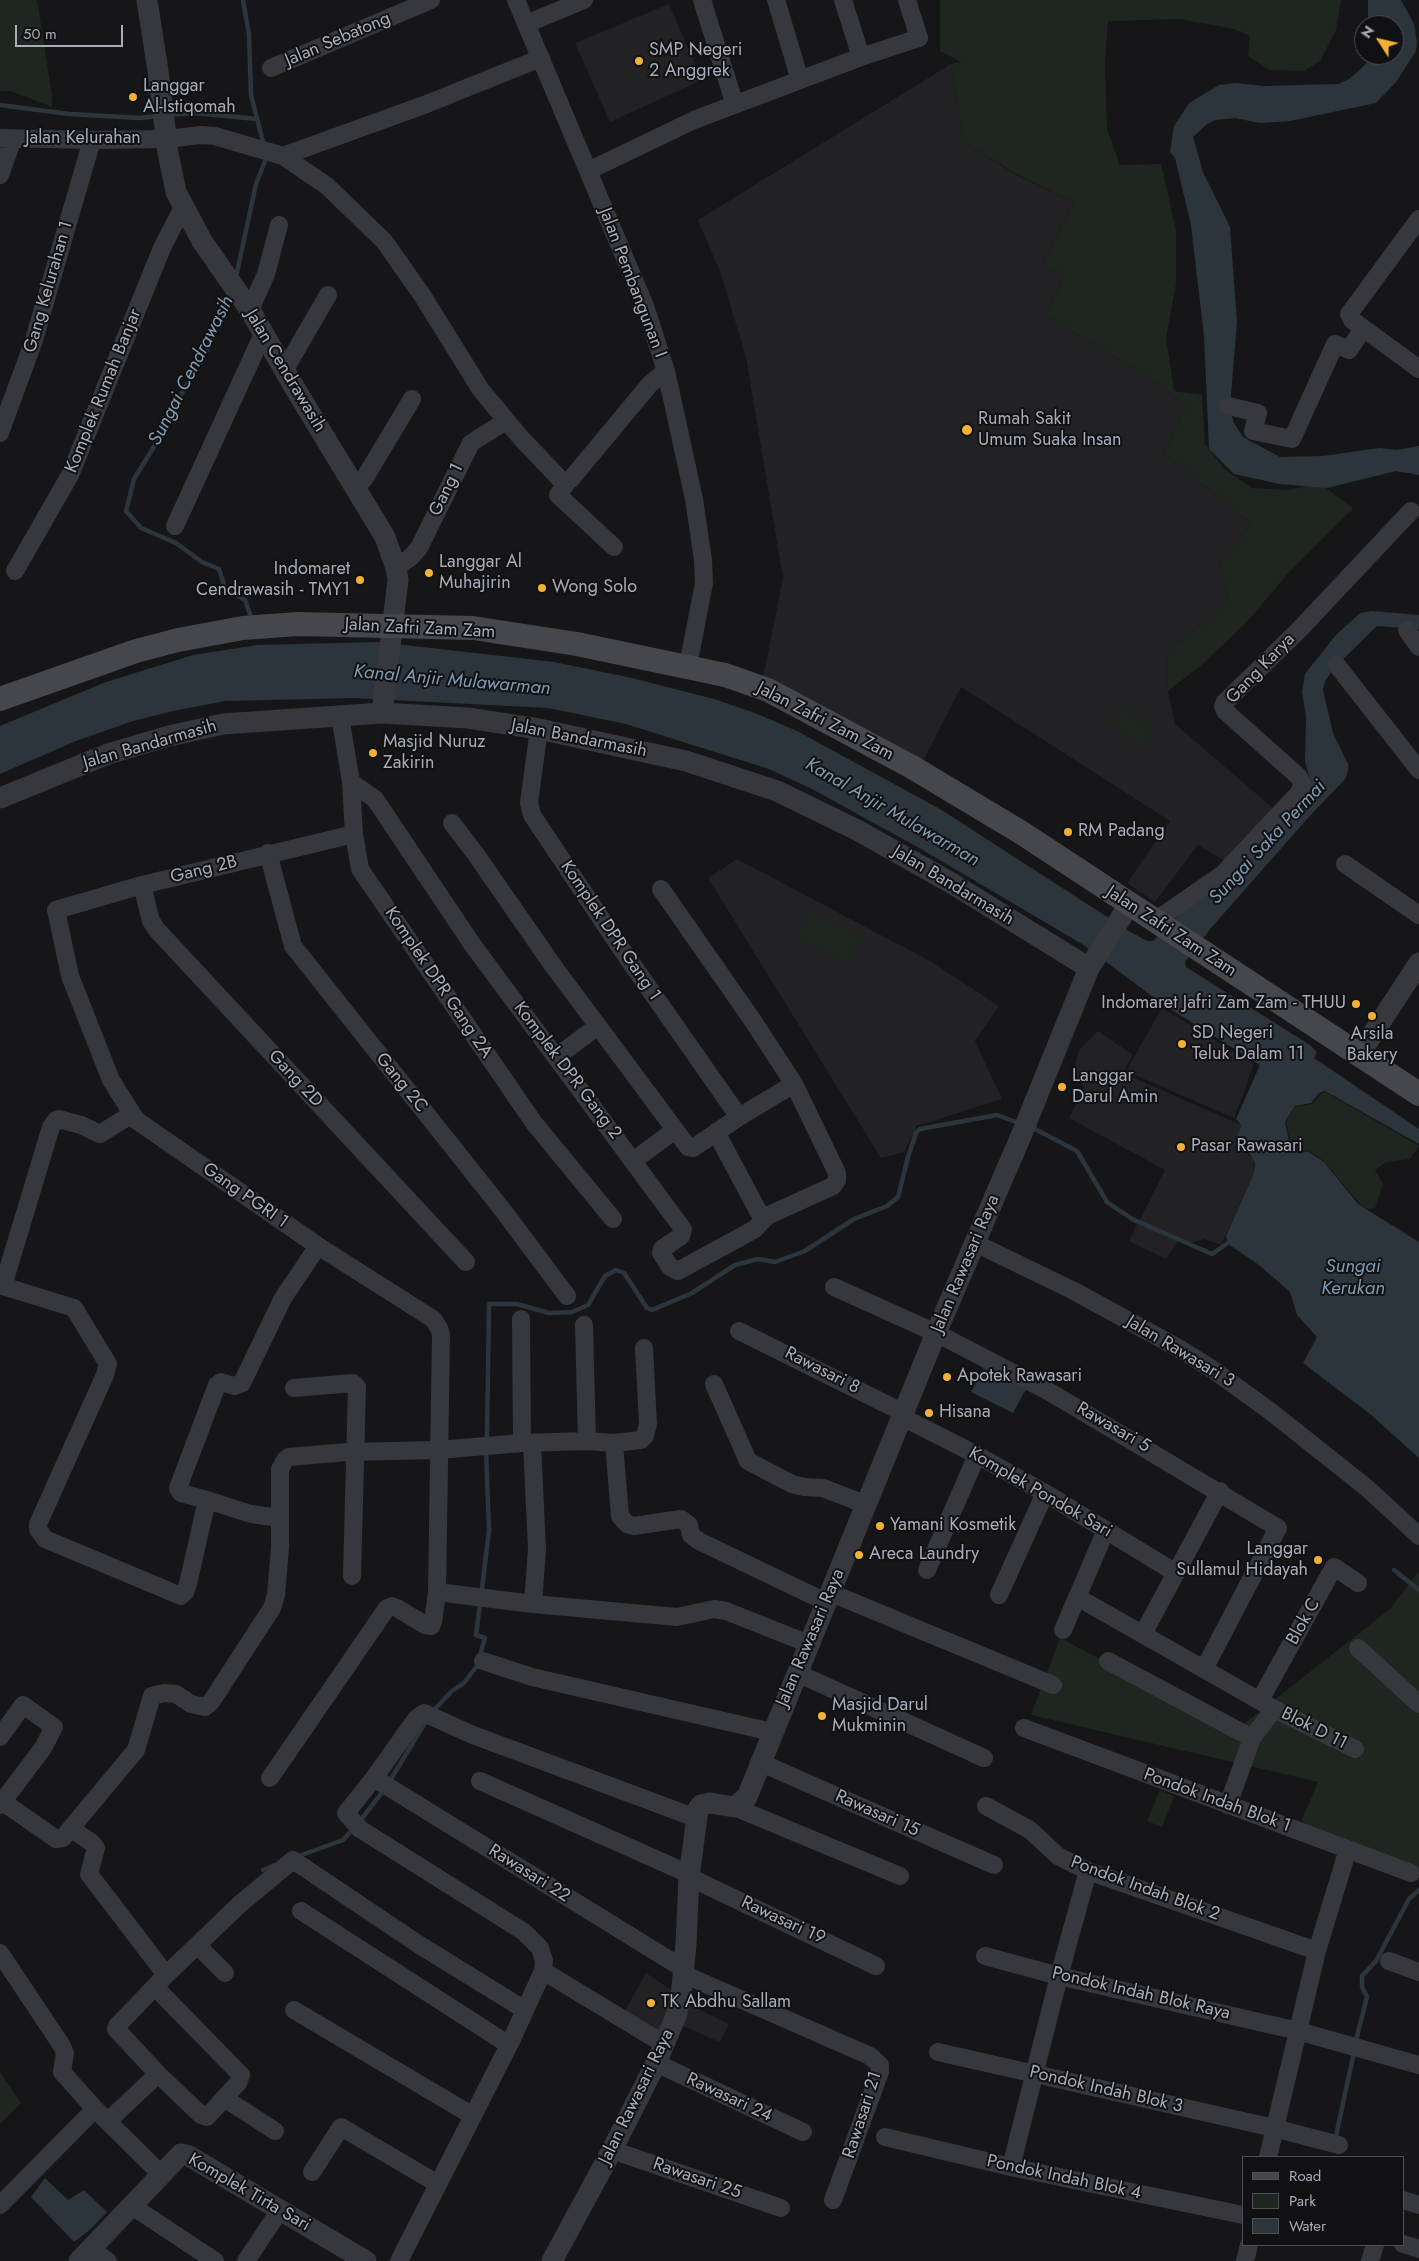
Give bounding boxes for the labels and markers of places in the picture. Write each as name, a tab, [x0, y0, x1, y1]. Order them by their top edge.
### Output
place label: SMP Negeri 2 Anggrek	[649, 40, 742, 82]
marker: SMP Negeri 2 Anggrek	[633, 55, 645, 67]
place label: Langgar Al-Istiqomah	[143, 76, 236, 118]
marker: Langgar Al-Istiqomah	[127, 91, 139, 103]
place label: Rumah Sakit Umum Suaka Insan	[978, 409, 1121, 452]
marker: Rumah Sakit Umum Suaka Insan	[960, 423, 974, 437]
place label: Langgar Al Muhajirin	[439, 552, 522, 594]
place label: Indomaret Cendrawasih - TMY1	[196, 559, 350, 602]
marker: Langgar Al Muhajirin	[423, 567, 435, 579]
marker: Indomaret Cendrawasih - TMY1	[354, 574, 366, 586]
place label: Wong Solo	[552, 577, 637, 599]
marker: Wong Solo	[536, 582, 548, 594]
place label: Masjid Nuruz Zakirin	[383, 732, 486, 774]
marker: Masjid Nuruz Zakirin	[367, 747, 379, 759]
place label: RM Padang	[1078, 821, 1165, 843]
marker: RM Padang	[1062, 826, 1074, 838]
place label: Indomaret Jafri Zam Zam - THUU	[1101, 993, 1346, 1015]
marker: Indomaret Jafri Zam Zam - THUU	[1350, 998, 1362, 1010]
marker: Arsila Bakery	[1366, 1010, 1378, 1022]
place label: SD Negeri Teluk Dalam 11	[1192, 1023, 1304, 1066]
place label: Arsila Bakery	[1347, 1024, 1397, 1066]
marker: SD Negeri Teluk Dalam 11	[1176, 1038, 1188, 1050]
place label: Langgar Darul Amin	[1072, 1066, 1158, 1108]
marker: Langgar Darul Amin	[1056, 1081, 1068, 1093]
place label: Pasar Rawasari	[1191, 1136, 1303, 1158]
marker: Pasar Rawasari	[1175, 1141, 1187, 1153]
place label: Apotek Rawasari	[957, 1366, 1082, 1388]
marker: Apotek Rawasari	[941, 1371, 953, 1383]
place label: Hisana	[939, 1402, 991, 1424]
marker: Hisana	[923, 1407, 935, 1419]
place label: Yamani Kosmetik	[890, 1515, 1016, 1537]
marker: Yamani Kosmetik	[874, 1520, 886, 1532]
place label: Langgar Sullamul Hidayah	[1176, 1539, 1308, 1582]
place label: Areca Laundry	[869, 1544, 979, 1566]
marker: Areca Laundry	[853, 1549, 865, 1561]
marker: Langgar Sullamul Hidayah	[1312, 1554, 1324, 1566]
place label: Masjid Darul Mukminin	[832, 1695, 928, 1738]
marker: Masjid Darul Mukminin	[816, 1710, 828, 1722]
place label: TK Abdhu Sallam	[661, 1992, 791, 2014]
marker: TK Abdhu Sallam	[645, 1997, 657, 2009]

